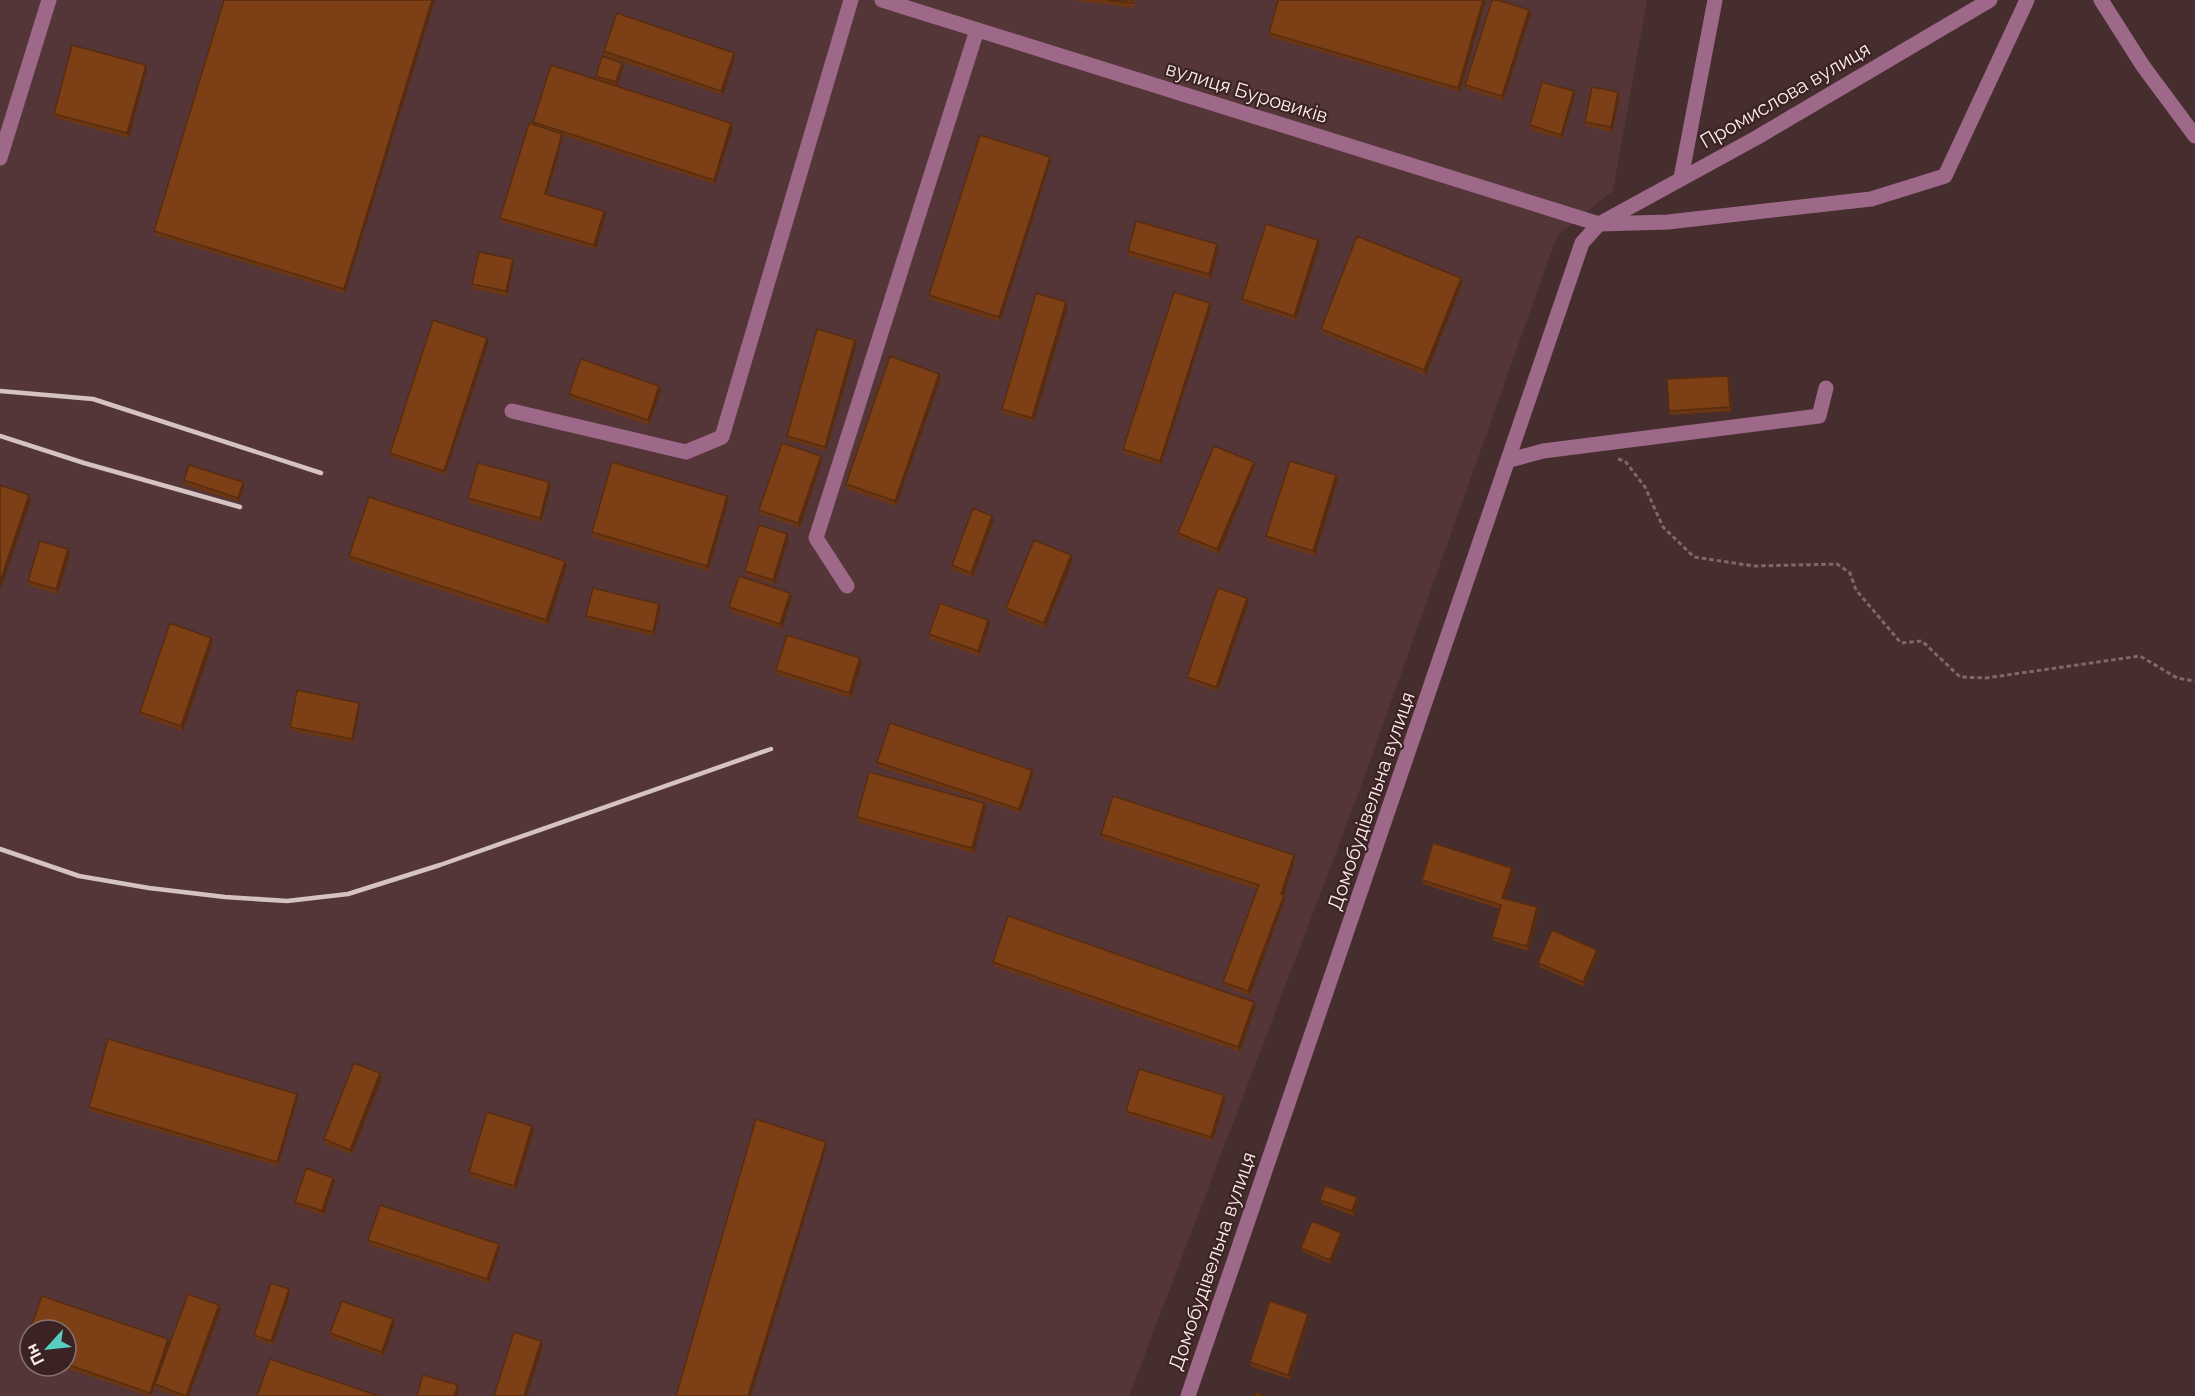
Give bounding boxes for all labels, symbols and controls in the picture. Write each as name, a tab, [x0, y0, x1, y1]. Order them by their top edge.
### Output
street label: Промислова вулиця	[1696, 37, 1874, 153]
street label: вулиця Буровиків	[1163, 56, 1331, 128]
street label: Домобудівельна вулиця	[1322, 689, 1420, 913]
street label: Домобудівельна вулиця	[1163, 1149, 1261, 1373]
north arrow	[18, 1318, 78, 1378]
text: Пн	[22, 1341, 48, 1368]

